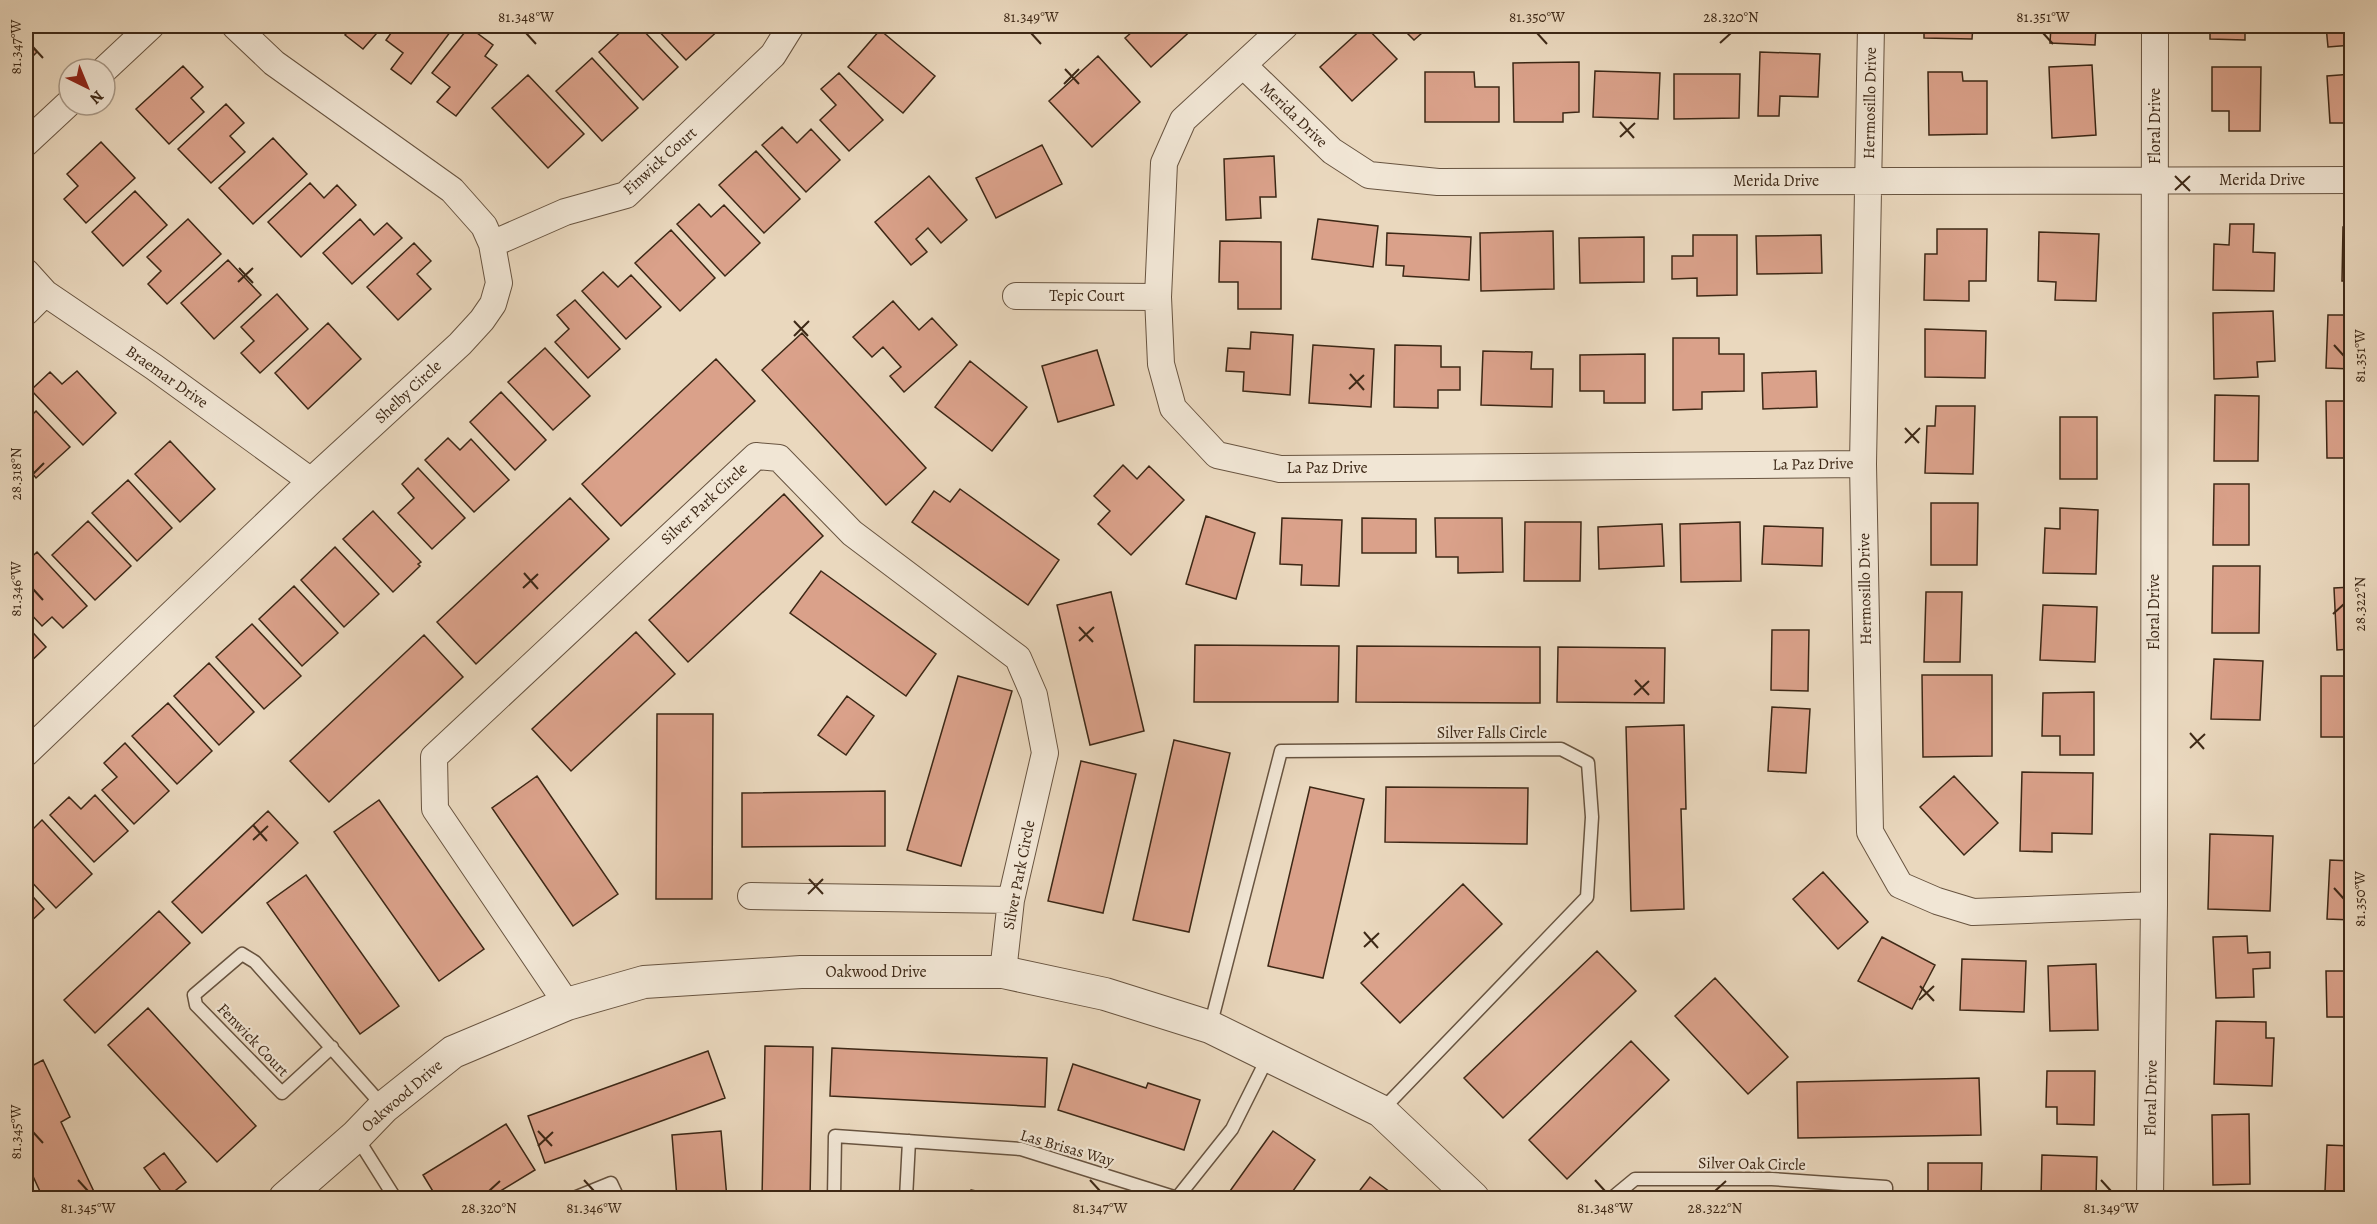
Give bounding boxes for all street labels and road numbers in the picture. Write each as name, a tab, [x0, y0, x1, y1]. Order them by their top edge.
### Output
street label: Hermosillo Drive	[1858, 47, 1882, 159]
street label: Merida Drive	[1255, 77, 1333, 153]
street label: Floral Drive	[2144, 88, 2166, 164]
street label: Finwick Court	[618, 122, 702, 200]
street label: Merida Drive	[2219, 169, 2305, 191]
street label: Merida Drive	[1733, 170, 1819, 192]
street label: Tepic Court	[1049, 285, 1125, 307]
street label: Braemar Drive	[121, 340, 213, 414]
street label: Shelby Circle	[370, 355, 446, 429]
street label: La Paz Drive	[1772, 452, 1854, 476]
street label: La Paz Drive	[1286, 457, 1368, 479]
street label: Silver Park Circle	[656, 458, 752, 550]
street label: Hermosillo Drive	[1853, 533, 1877, 645]
street label: Floral Drive	[2143, 574, 2165, 650]
street label: Silver Falls Circle	[1437, 722, 1547, 744]
street label: Silver Park Circle	[998, 818, 1040, 932]
street label: Oakwood Drive	[825, 961, 927, 983]
street label: Fenwick Court	[212, 998, 294, 1082]
street label: Oakwood Drive	[357, 1055, 447, 1137]
street label: Floral Drive	[2139, 1060, 2163, 1136]
street label: Las Brisas Way	[1018, 1124, 1117, 1172]
street label: Silver Oak Circle	[1698, 1152, 1806, 1176]

